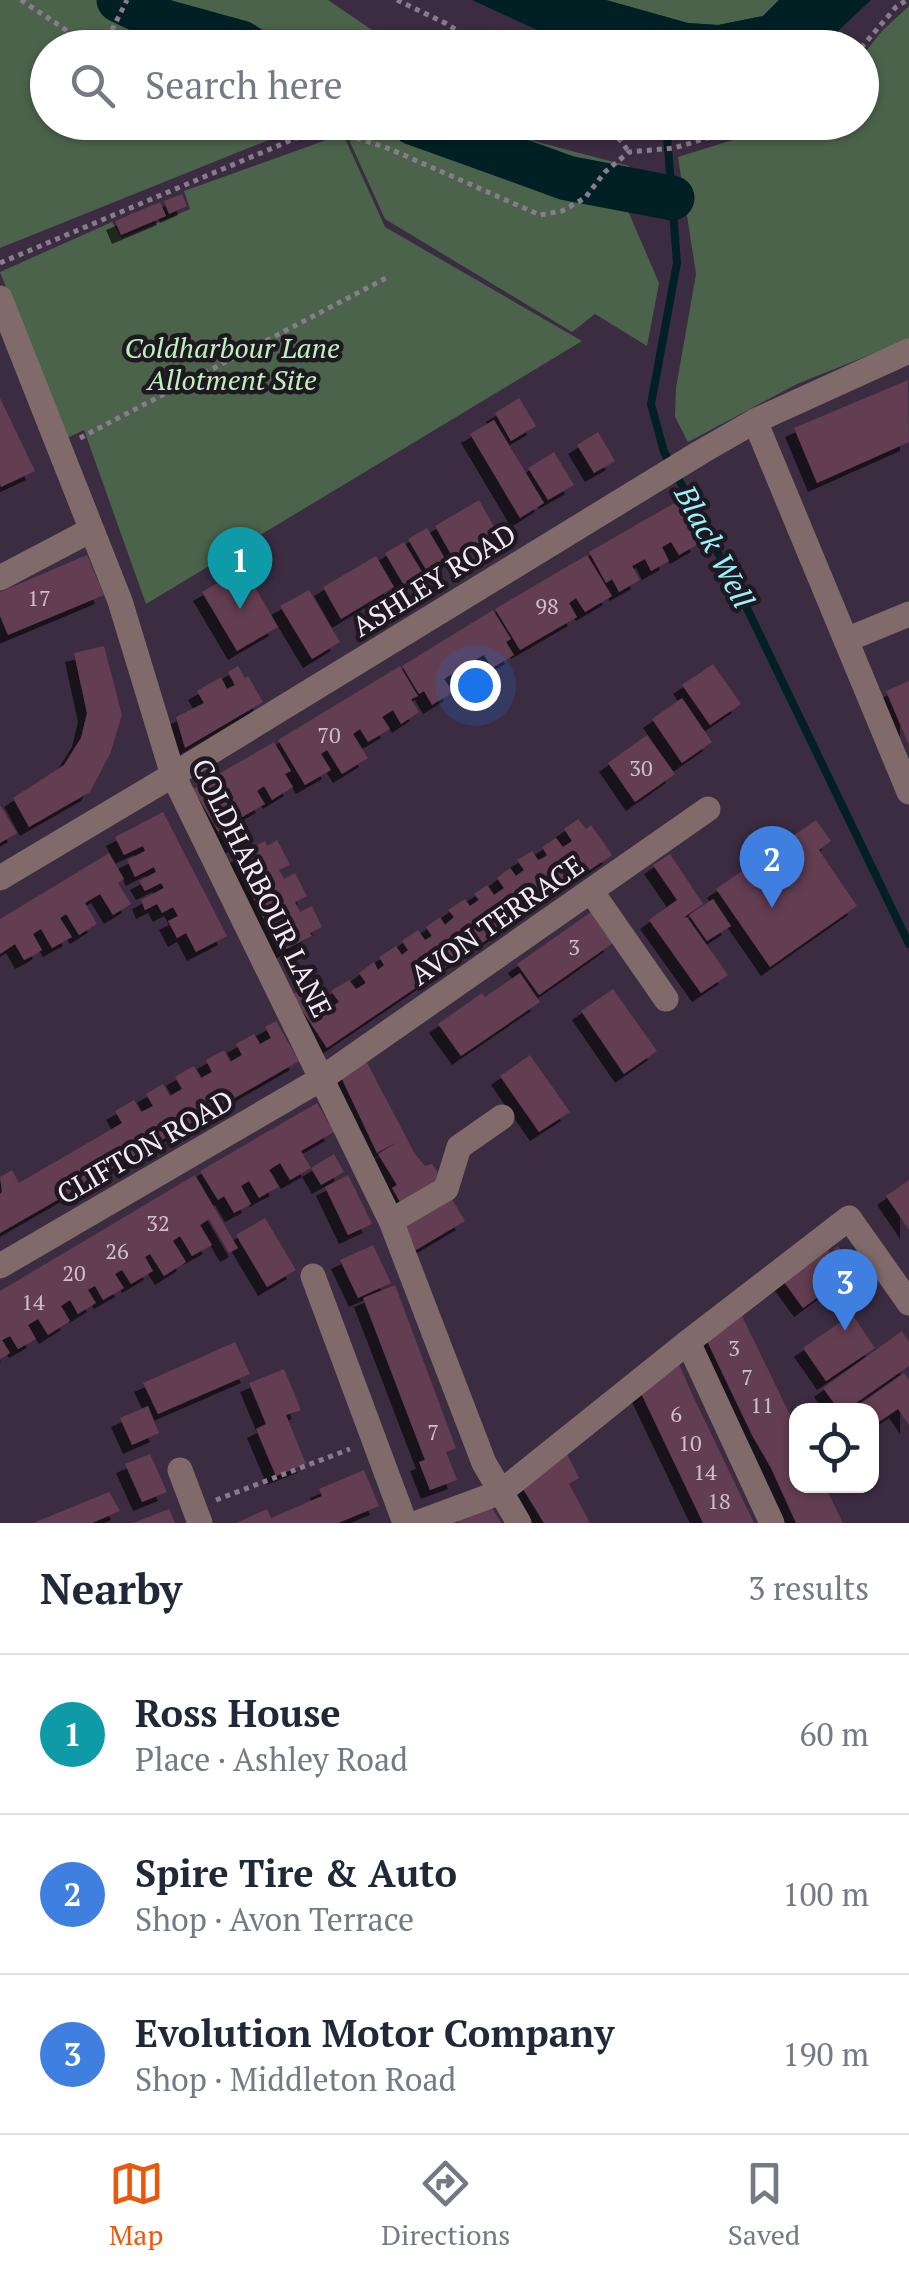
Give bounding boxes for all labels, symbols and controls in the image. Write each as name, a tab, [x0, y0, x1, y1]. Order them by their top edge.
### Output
search box	[30, 30, 879, 140]
icon: search	[65, 58, 120, 113]
text: Search here	[145, 60, 343, 110]
park label: Coldharbour Lane Allotment Site	[124, 329, 340, 398]
water label: Black Well	[665, 477, 764, 616]
street label: ASHLEY ROAD	[345, 515, 522, 645]
pin: 1	[208, 526, 272, 609]
house number: 17	[27, 583, 51, 612]
house number: 98	[535, 591, 559, 620]
your location	[450, 660, 501, 711]
house number: 70	[317, 720, 341, 749]
street label: COLDHARBOUR LANE	[184, 752, 341, 1023]
house number: 30	[629, 753, 653, 782]
pin: 2	[740, 826, 804, 908]
street label: AVON TERRACE	[403, 846, 591, 993]
house number: 3	[568, 932, 580, 961]
street label: CLIFTON ROAD	[50, 1081, 240, 1212]
house number: 32	[146, 1208, 170, 1237]
house number: 26	[105, 1236, 129, 1265]
pin: 3	[812, 1248, 878, 1331]
house number: 20	[62, 1258, 86, 1287]
house number: 14	[21, 1287, 45, 1316]
house number: 3	[728, 1333, 740, 1362]
house number: 7	[741, 1362, 753, 1391]
house number: 11	[750, 1390, 774, 1419]
house number: 6	[670, 1399, 682, 1428]
map controls	[789, 1403, 879, 1493]
button: locate	[789, 1403, 879, 1493]
house number: 7	[427, 1417, 439, 1446]
house number: 10	[678, 1428, 702, 1457]
house number: 14	[693, 1457, 717, 1486]
house number: 18	[707, 1486, 731, 1515]
text: Nearby	[40, 1560, 182, 1616]
text: 3 results	[748, 1567, 869, 1609]
text: Ross House	[135, 1688, 341, 1738]
text: 1	[63, 1713, 82, 1755]
text: 60 m	[799, 1713, 869, 1755]
text: Place · Ashley Road	[135, 1738, 408, 1780]
text: Spire Tire & Auto	[135, 1848, 457, 1898]
text: 2	[63, 1873, 82, 1915]
text: 100 m	[782, 1873, 869, 1915]
text: Shop · Avon Terrace	[135, 1898, 414, 1940]
text: Evolution Motor Company	[135, 2008, 614, 2058]
text: 3	[63, 2033, 82, 2075]
text: 190 m	[782, 2033, 869, 2075]
text: Shop · Middleton Road	[135, 2058, 456, 2100]
tab: Map	[109, 2156, 164, 2253]
tab: Directions	[381, 2156, 510, 2253]
tab: Saved	[728, 2156, 800, 2253]

